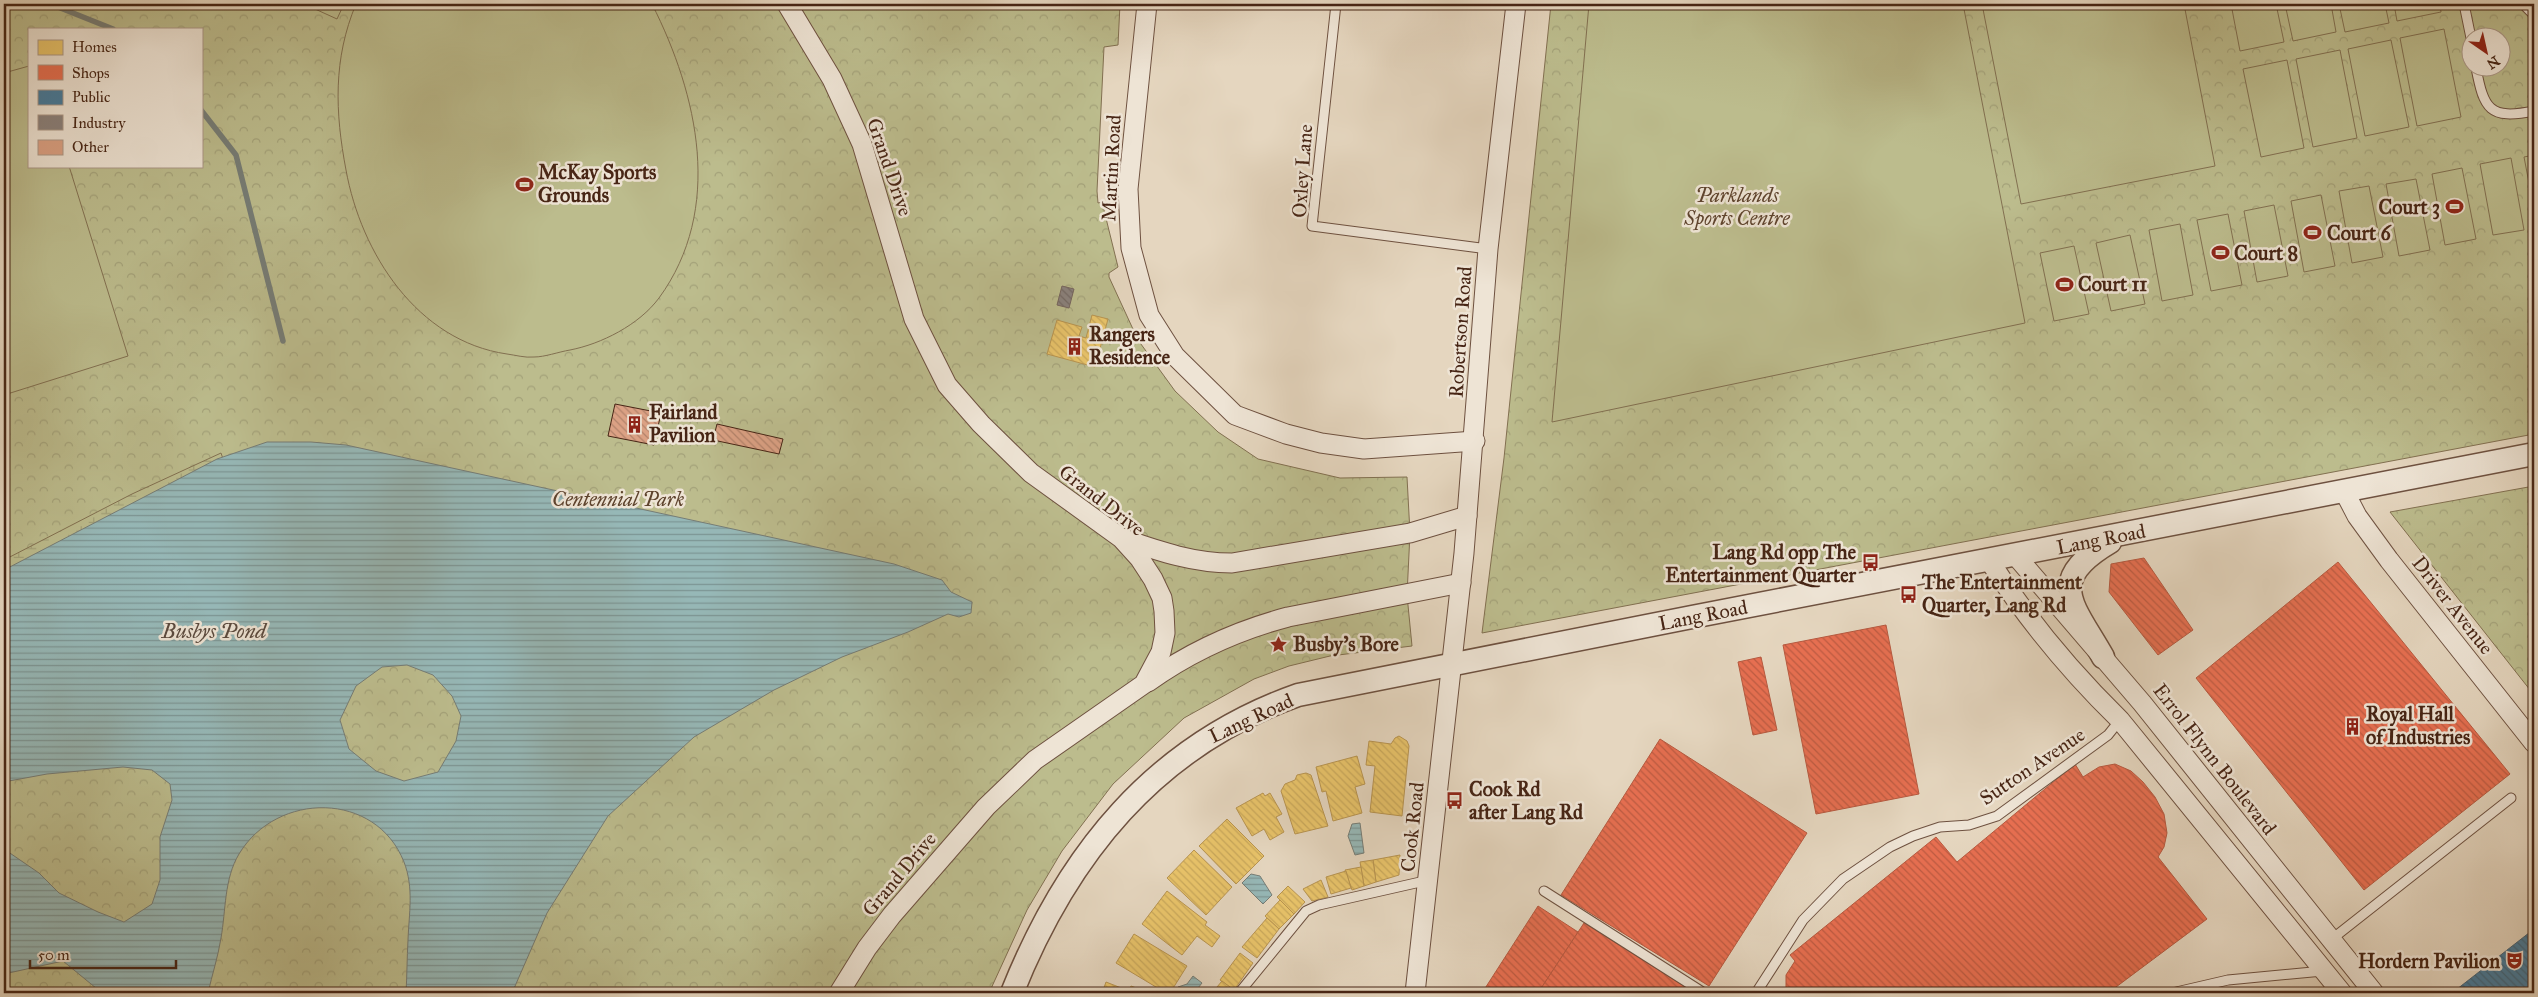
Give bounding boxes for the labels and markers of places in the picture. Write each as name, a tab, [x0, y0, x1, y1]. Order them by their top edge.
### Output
place label: McKay Sports Grounds	[538, 160, 657, 207]
sports icon: McKay Sports Grounds	[514, 174, 534, 194]
place label: Court 3	[2379, 195, 2440, 220]
sports icon: Court 3	[2444, 197, 2464, 217]
place label: Court 6	[2327, 221, 2392, 245]
sports icon: Court 6	[2303, 223, 2323, 243]
place label: Court 8	[2234, 241, 2298, 265]
sports icon: Court 8	[2210, 243, 2230, 263]
place label: Court 11	[2078, 272, 2147, 296]
sports icon: Court 11	[2054, 274, 2074, 294]
place label: Rangers Residence	[1089, 322, 1171, 369]
building icon: Rangers Residence	[1065, 336, 1085, 356]
place label: Fairland Pavilion	[649, 400, 719, 447]
building icon: Fairland Pavilion	[625, 414, 645, 434]
place label: Lang Rd opp The Entertainment Quarter	[1665, 540, 1857, 588]
bus stop icon: Lang Rd opp The Entertainment Quarter	[1860, 553, 1880, 573]
place label: The Entertainment Quarter, Lang Rd	[1921, 570, 2083, 618]
bus stop icon: The Entertainment Quarter, Lang Rd	[1898, 584, 1918, 604]
place label: Busby’s Bore	[1293, 632, 1400, 657]
place icon: Busby’s Bore	[1269, 634, 1289, 654]
place label: Royal Hall of Industries	[2366, 702, 2471, 749]
building icon: Royal Hall of Industries	[2342, 716, 2362, 736]
place label: Cook Rd after Lang Rd	[1469, 777, 1584, 825]
bus stop icon: Cook Rd after Lang Rd	[1445, 791, 1465, 811]
place label: Hordern Pavilion	[2358, 949, 2500, 973]
theatre icon: Hordern Pavilion	[2504, 951, 2524, 971]

